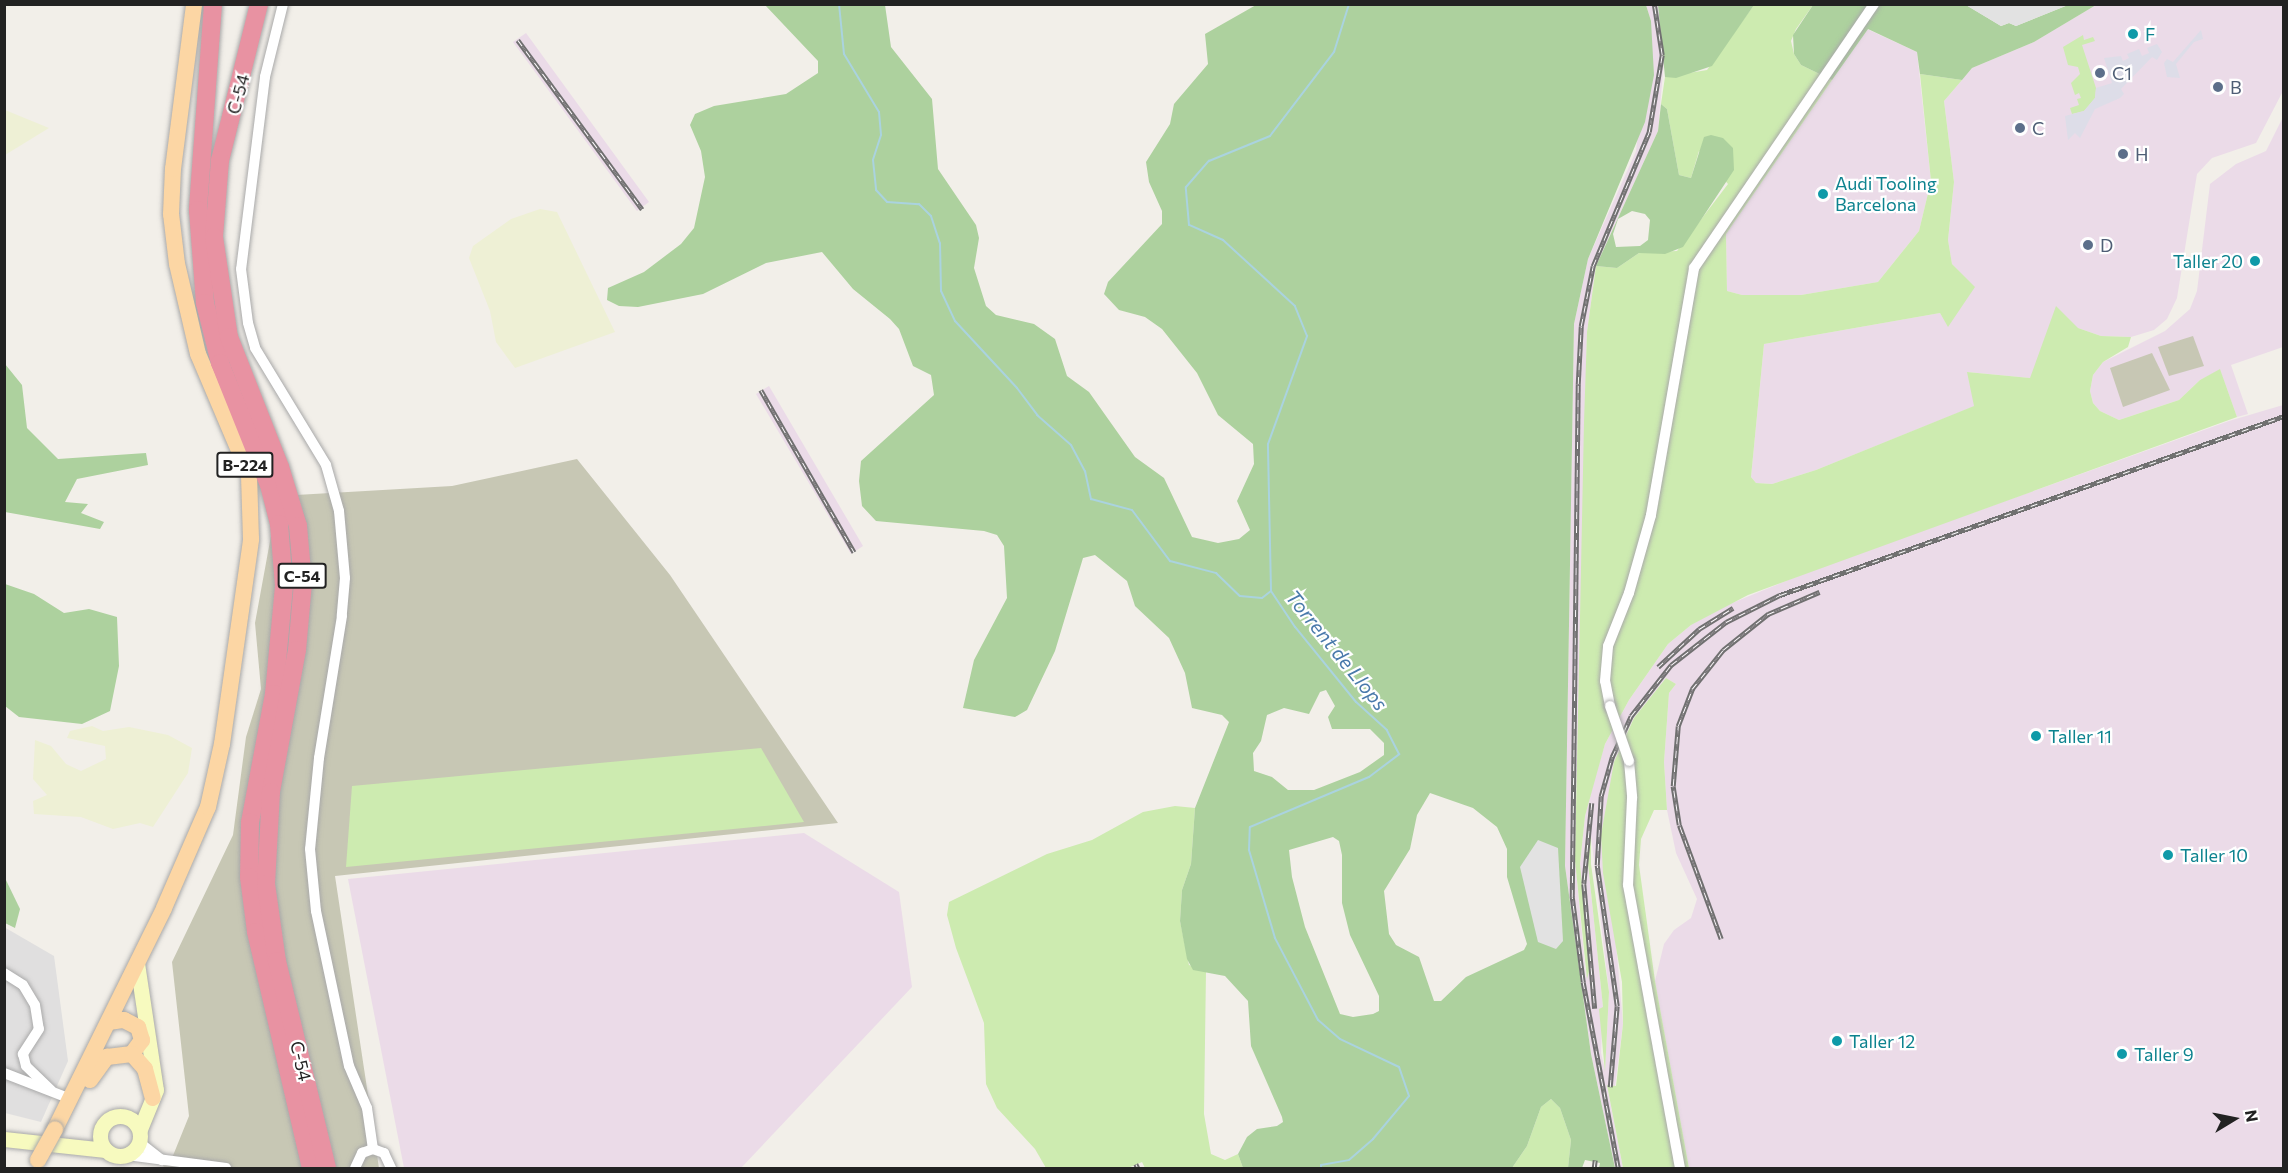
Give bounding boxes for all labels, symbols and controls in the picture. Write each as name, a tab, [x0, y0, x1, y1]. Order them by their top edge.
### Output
place label: F	[2145, 23, 2155, 45]
marker: F	[2126, 27, 2140, 41]
place label: C1	[2112, 62, 2132, 84]
marker: C1	[2093, 66, 2107, 80]
street label: C-54	[222, 72, 254, 116]
place label: B	[2230, 76, 2242, 98]
marker: B	[2211, 80, 2225, 94]
place label: C	[2032, 117, 2044, 139]
marker: C	[2013, 121, 2027, 135]
place label: H	[2135, 143, 2148, 165]
marker: H	[2116, 147, 2130, 161]
place label: Audi Tooling Barcelona	[1835, 173, 1937, 216]
marker: Audi Tooling Barcelona	[1816, 187, 1830, 201]
place label: D	[2100, 234, 2113, 256]
marker: D	[2081, 238, 2095, 252]
place label: Taller 20	[2173, 250, 2243, 272]
marker: Taller 20	[2248, 254, 2262, 268]
road number: B-224	[215, 452, 275, 478]
road number: C-54	[276, 563, 328, 589]
water label: Torrent de Llops	[1281, 585, 1393, 715]
place label: Taller 11	[2048, 725, 2112, 747]
marker: Taller 11	[2029, 729, 2043, 743]
place label: Taller 10	[2180, 844, 2248, 866]
marker: Taller 10	[2161, 848, 2175, 862]
place label: Taller 12	[1849, 1030, 1915, 1052]
marker: Taller 12	[1830, 1034, 1844, 1048]
street label: C-54	[286, 1039, 316, 1083]
place label: Taller 9	[2134, 1043, 2194, 1065]
marker: Taller 9	[2115, 1047, 2129, 1061]
north arrow	[2204, 1089, 2264, 1149]
text: N	[2242, 1108, 2263, 1123]

